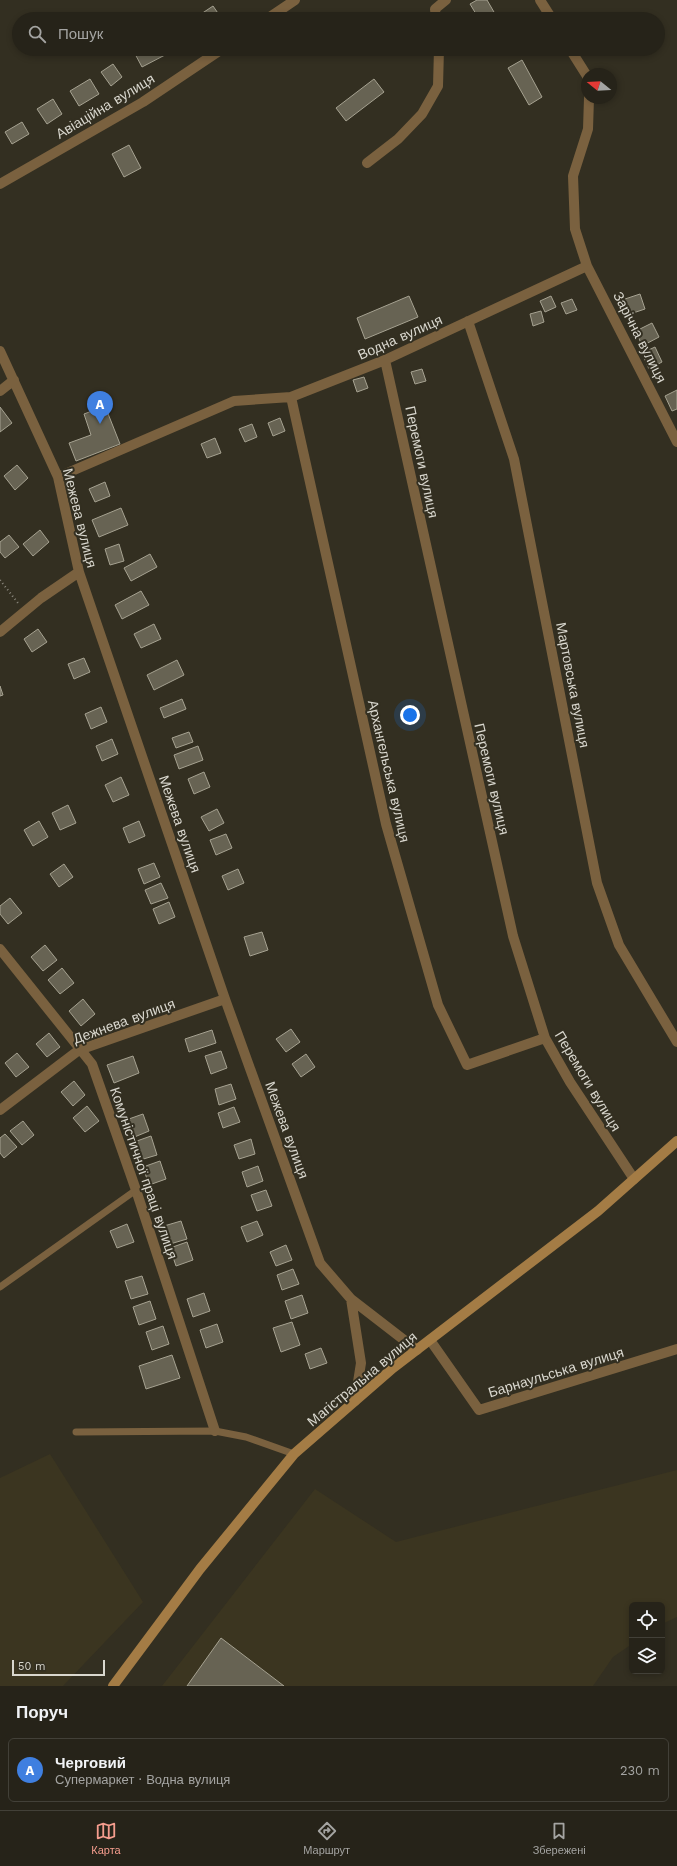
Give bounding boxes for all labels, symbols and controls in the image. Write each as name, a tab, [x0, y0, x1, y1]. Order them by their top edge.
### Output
search box	[12, 12, 665, 56]
icon: search	[26, 23, 48, 45]
text: Пошук	[58, 25, 103, 43]
north arrow	[581, 68, 617, 104]
street label: Авіаційна вулиця	[53, 70, 157, 142]
street label: Зарічна вулиця	[610, 289, 670, 385]
street label: Водна вулиця	[355, 311, 445, 363]
pin: A	[87, 391, 113, 424]
street label: Перемоги вулиця	[402, 405, 442, 519]
street label: Межева вулиця	[60, 467, 100, 569]
street label: Мартовська вулиця	[553, 621, 593, 749]
street label: Архангельська вулиця	[365, 698, 413, 844]
your location	[400, 705, 420, 725]
street label: Перемоги вулиця	[471, 722, 513, 836]
street label: Межева вулиця	[156, 773, 204, 875]
street label: Дежнева вулиця	[71, 995, 177, 1047]
street label: Перемоги вулиця	[552, 1028, 624, 1134]
street label: Межева вулиця	[262, 1079, 312, 1181]
street label: Комуністичної праці вулиця	[107, 1085, 181, 1261]
street label: Магістральна вулиця	[304, 1329, 420, 1429]
street label: Барнаульська вулиця	[486, 1344, 626, 1400]
map controls	[629, 1602, 665, 1674]
button: locate	[629, 1602, 665, 1638]
button: layers	[629, 1638, 665, 1674]
scale bar	[12, 1658, 105, 1677]
text: 50 m	[18, 1660, 45, 1673]
text: Поруч	[16, 1702, 68, 1722]
text: Черговий	[55, 1754, 126, 1772]
text: A	[26, 1763, 34, 1778]
text: 230 m	[620, 1763, 660, 1778]
text: Супермаркет · Водна вулиця	[55, 1772, 230, 1787]
tab: Карта	[91, 1820, 121, 1857]
tab: Маршрут	[303, 1820, 350, 1857]
tab: Збережені	[533, 1820, 586, 1857]

